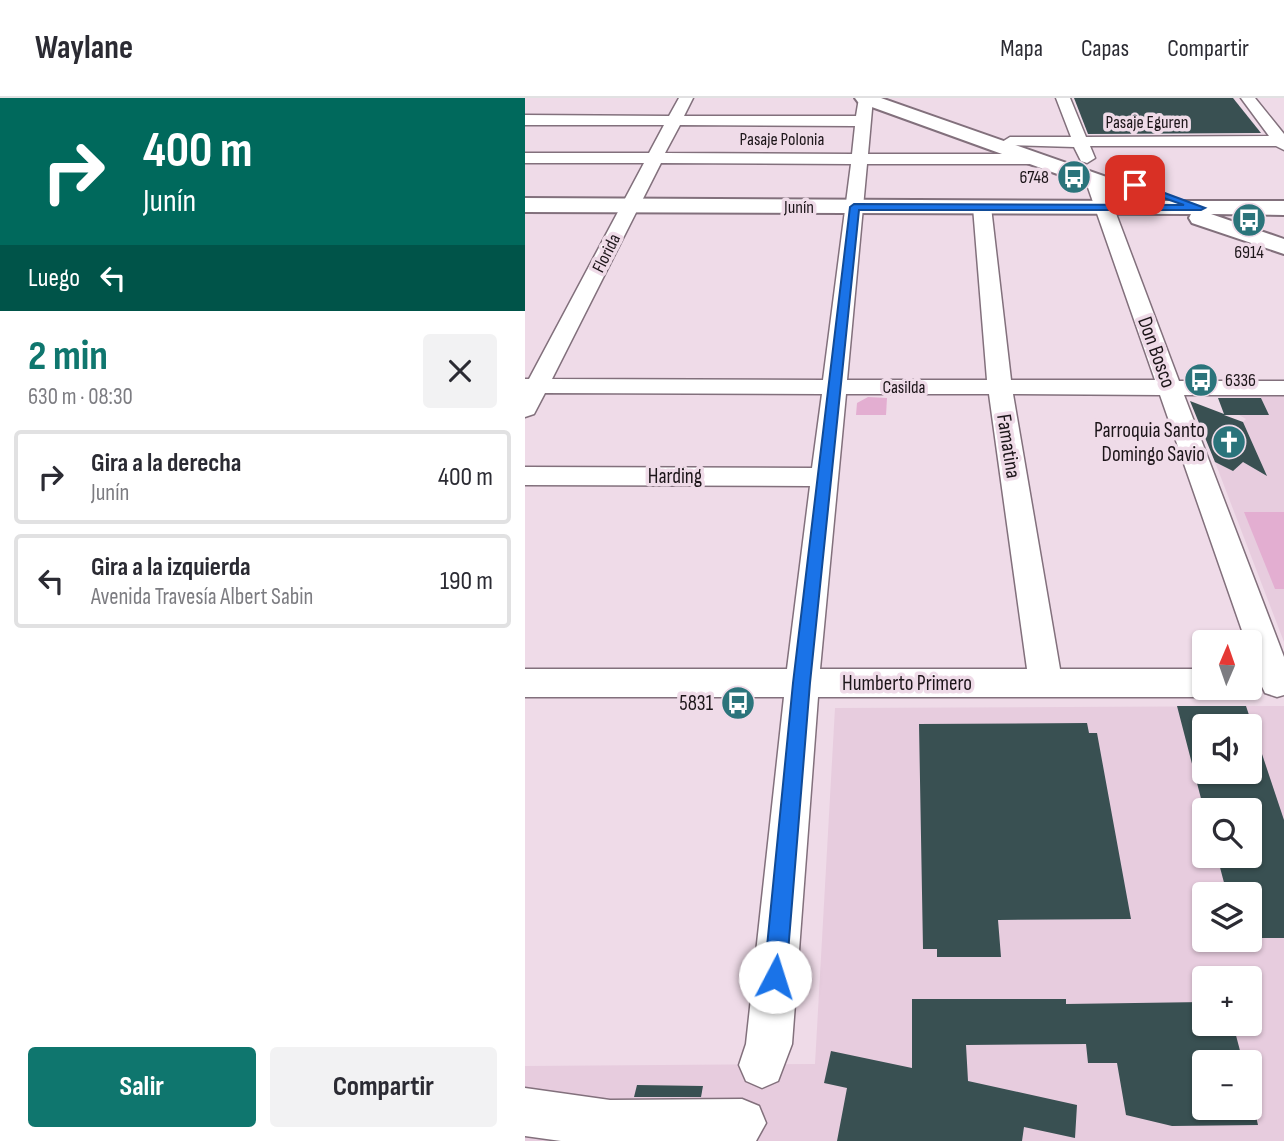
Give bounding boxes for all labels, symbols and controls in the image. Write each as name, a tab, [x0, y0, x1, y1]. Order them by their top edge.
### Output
text: Waylane	[35, 28, 133, 68]
text: Mapa	[1000, 34, 1043, 63]
text: Capas	[1081, 34, 1129, 63]
text: Compartir	[1167, 34, 1249, 63]
street label: Pasaje Eguren	[1106, 112, 1188, 133]
text: 400 m	[143, 122, 253, 181]
icon: right	[28, 126, 119, 217]
street label: Pasaje Polonia	[740, 129, 824, 150]
pin	[1105, 155, 1165, 215]
bus stop icon: 6748	[1055, 158, 1093, 196]
icon: arrive	[1116, 166, 1154, 204]
place label: 6748	[1019, 167, 1049, 188]
text: Junín	[143, 182, 196, 221]
street label: Junín	[783, 197, 814, 218]
bus stop icon: 6914	[1230, 201, 1268, 239]
street label: Florida	[588, 230, 625, 276]
place label: 6914	[1234, 242, 1264, 263]
icon: left	[94, 259, 132, 297]
text: Luego	[28, 263, 80, 294]
street label: Don Bosco	[1132, 313, 1181, 391]
text: 2 min	[28, 331, 108, 382]
button: close	[423, 334, 497, 408]
bus stop icon: 6336	[1182, 361, 1220, 399]
place label: 6336	[1225, 370, 1256, 391]
street label: Casilda	[883, 377, 926, 398]
text: 630 m · 08:30	[28, 383, 133, 411]
street label: Famatina	[991, 412, 1026, 480]
place label: Parroquia Santo Domingo Savio	[1094, 418, 1205, 467]
church icon: Parroquia Santo Domingo Savio	[1210, 423, 1248, 461]
text: Gira a la derecha	[91, 448, 241, 479]
icon: right	[32, 458, 70, 496]
text: 400 m	[438, 462, 493, 493]
street label: Harding	[648, 464, 702, 489]
text: Junín	[91, 479, 129, 507]
text: Gira a la izquierda	[91, 552, 251, 583]
icon: left	[32, 562, 70, 600]
text: 190 m	[440, 566, 493, 597]
text: Avenida Travesía Albert Sabin	[91, 583, 313, 611]
north arrow	[1192, 630, 1262, 700]
map controls	[1192, 630, 1262, 1120]
street label: Humberto Primero	[842, 671, 972, 696]
bus stop icon: 5831	[719, 684, 757, 722]
place label: 5831	[679, 691, 714, 716]
button: sound	[1192, 714, 1262, 784]
button: search	[1192, 798, 1262, 868]
button: layers	[1192, 882, 1262, 952]
position arrow	[738, 940, 812, 1014]
button: +	[1192, 966, 1262, 1036]
button: Salir	[28, 1047, 256, 1127]
button: Compartir	[270, 1047, 497, 1127]
button: −	[1192, 1050, 1262, 1120]

